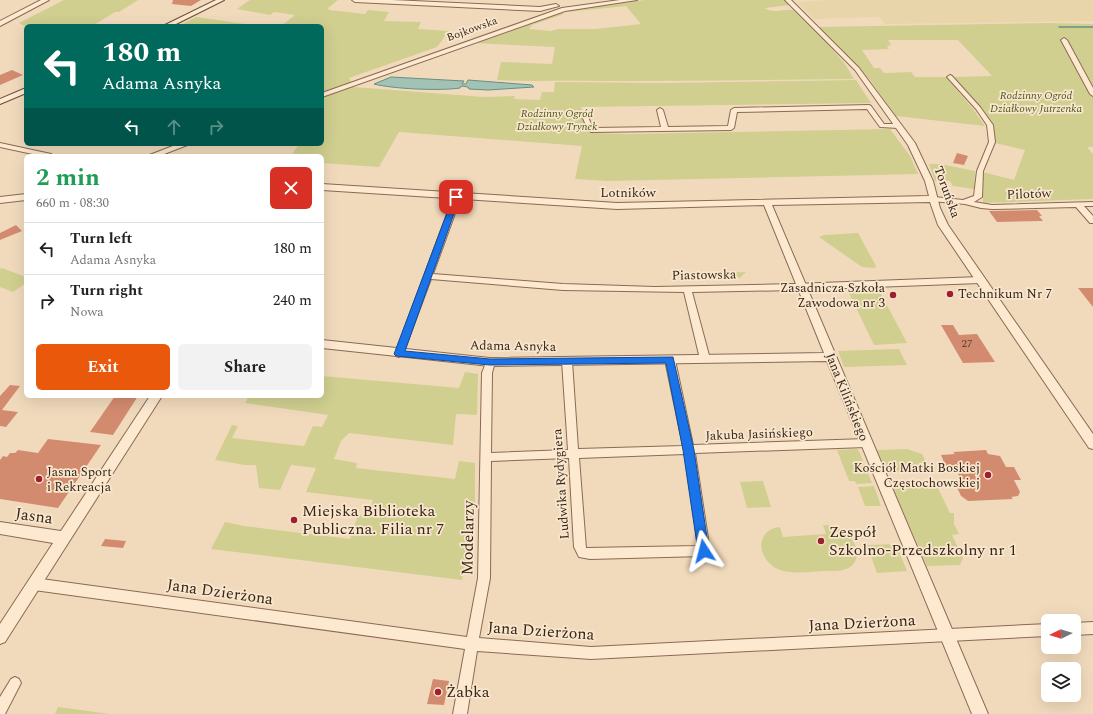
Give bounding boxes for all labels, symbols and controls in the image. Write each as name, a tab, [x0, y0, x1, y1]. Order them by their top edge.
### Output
street label: Bojkowska	[444, 12, 500, 46]
text: 180 m	[102, 31, 181, 74]
icon: left	[36, 40, 88, 92]
text: Adama Asnyka	[102, 70, 221, 97]
park label: Rodzinny Ogród Działkowy Jutrzenka	[990, 87, 1082, 117]
park label: Rodzinny Ogród Działkowy Trynek	[517, 105, 597, 135]
icon: left	[121, 116, 143, 138]
icon: ahead	[163, 116, 185, 138]
icon: right	[205, 116, 227, 138]
text: 2 min	[36, 160, 100, 196]
street label: Toruńska	[928, 163, 966, 221]
button: close	[270, 167, 312, 209]
pin	[439, 180, 473, 214]
street label: Lotników	[600, 183, 657, 203]
street label: Pilotów	[1006, 183, 1053, 205]
icon: arrive	[445, 186, 467, 208]
text: 660 m · 08:30	[36, 193, 109, 213]
text: Turn left	[70, 227, 132, 250]
text: 180 m	[273, 237, 312, 260]
icon: left	[36, 238, 58, 260]
text: Adama Asnyka	[70, 250, 156, 270]
street label: Piastowska	[672, 264, 737, 286]
place label: Zasadnicza Szkoła Zawodowa nr 3	[780, 278, 886, 313]
text: Turn right	[70, 279, 143, 302]
place label: Technikum Nr 7	[958, 284, 1052, 304]
text: 240 m	[273, 289, 312, 312]
marker: Technikum Nr 7	[945, 289, 955, 299]
icon: right	[36, 290, 58, 312]
marker: Zasadnicza Szkoła Zawodowa nr 3	[888, 290, 898, 300]
text: Nowa	[70, 302, 104, 322]
street label: Adama Asnyka	[470, 335, 557, 357]
house number: 27	[962, 335, 973, 352]
button: Exit	[36, 344, 170, 390]
button: Share	[178, 344, 312, 390]
street label: Jana Kilińskiego	[820, 350, 874, 444]
street label: Jakuba Jasińskiego	[705, 422, 813, 446]
street label: Ludwika Rydygiera	[547, 427, 575, 540]
place label: Kościół Matki Boskiej Częstochowskiej	[853, 458, 980, 493]
place label: Jasna Sport i Rekreacja	[47, 462, 112, 497]
marker: Kościół Matki Boskiej Częstochowskiej	[983, 470, 993, 480]
marker: Jasna Sport i Rekreacja	[34, 474, 44, 484]
place label: Miejska Biblioteka Publiczna. Filia nr 7	[302, 499, 444, 541]
street label: Modelarzy	[455, 499, 481, 576]
street label: Jasna	[14, 502, 54, 531]
marker: Miejska Biblioteka Publiczna. Filia nr 7	[289, 515, 299, 525]
place label: Zespół Szkolno-Przedszkolny nr 1	[829, 520, 1017, 562]
position arrow	[683, 530, 725, 572]
marker: Zespół Szkolno-Przedszkolny nr 1	[816, 536, 826, 546]
street label: Jana Dzierżona	[165, 573, 275, 611]
street label: Jana Dzierżona	[808, 608, 916, 638]
north arrow	[1041, 614, 1081, 654]
map controls	[1041, 614, 1081, 702]
street label: Jana Dzierżona	[487, 615, 595, 647]
button: layers	[1041, 662, 1081, 702]
place label: Żabka	[446, 680, 490, 704]
marker: Żabka	[433, 687, 443, 697]

